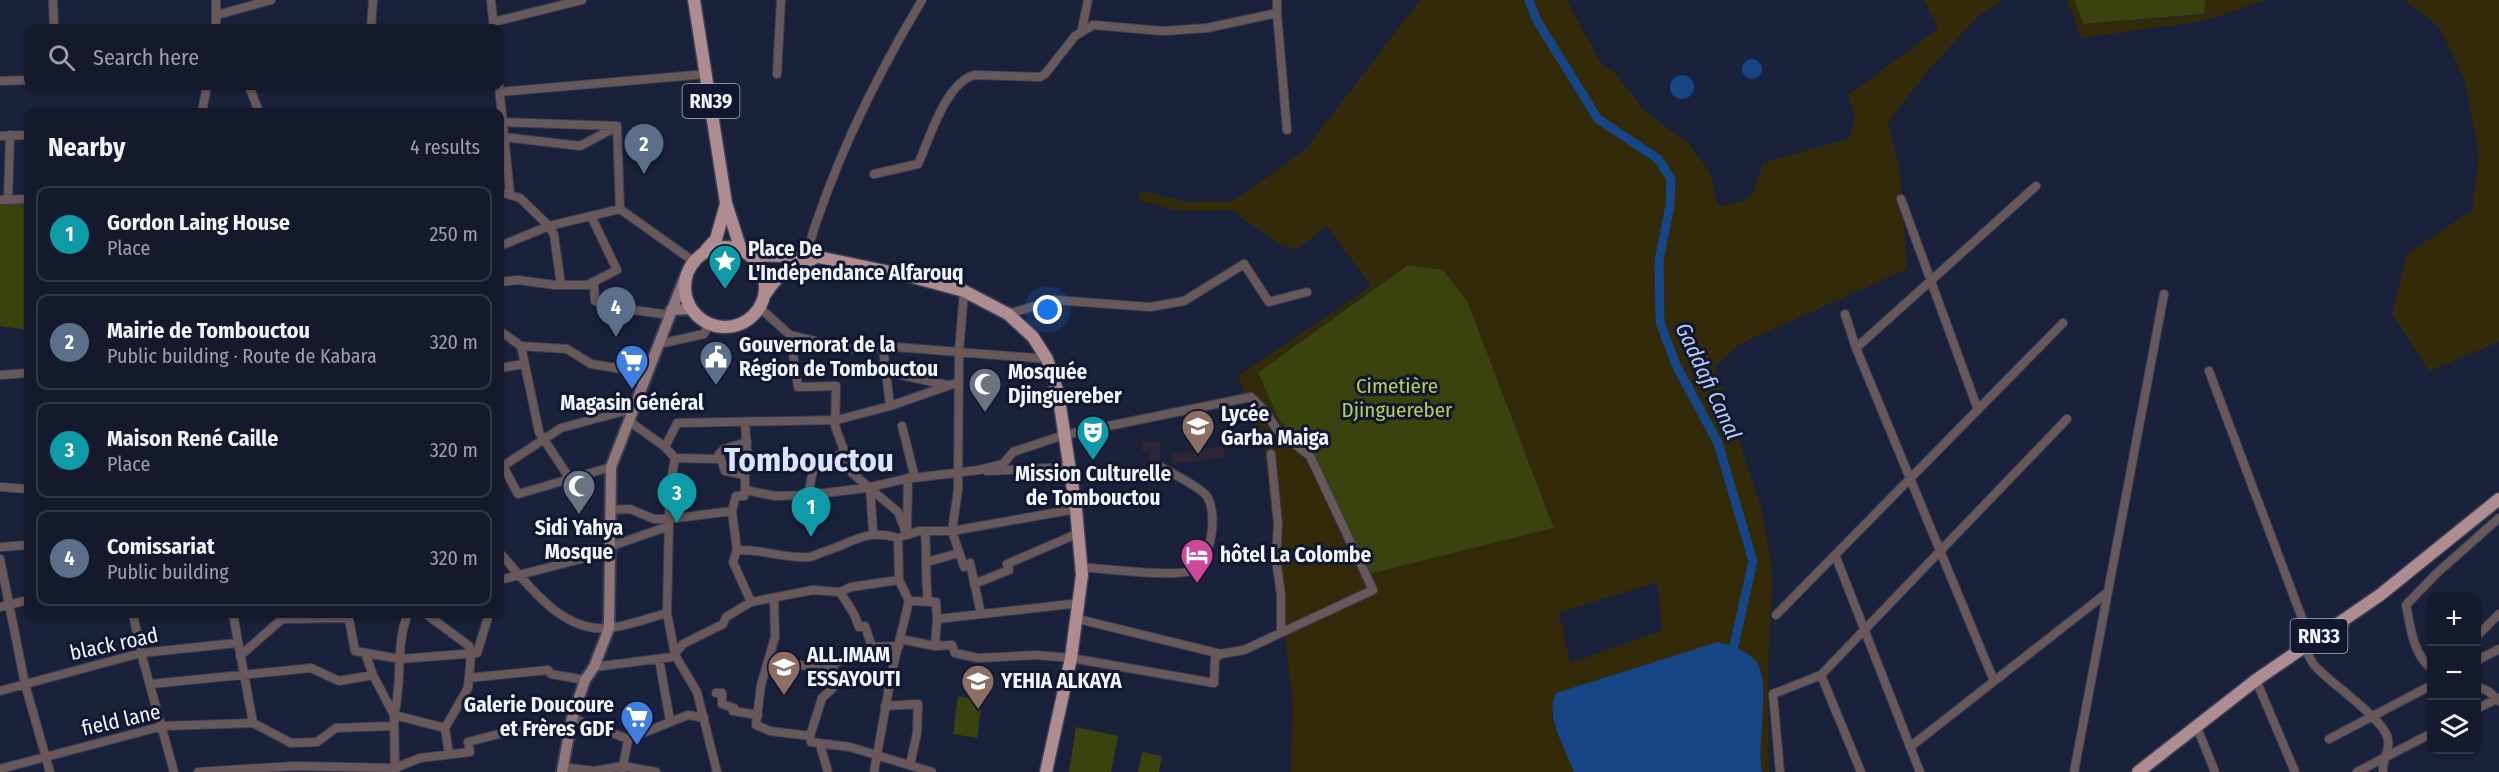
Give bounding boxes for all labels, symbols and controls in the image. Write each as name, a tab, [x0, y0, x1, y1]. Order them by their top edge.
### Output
search box	[24, 24, 504, 90]
icon: search	[45, 41, 78, 74]
text: Search here	[93, 44, 199, 71]
road number: RN39	[682, 84, 740, 118]
pin: 2	[624, 124, 664, 174]
text: Nearby	[48, 132, 125, 163]
text: 4 results	[410, 135, 480, 159]
text: Gordon Laing House	[107, 209, 290, 236]
text: 1	[65, 222, 74, 246]
text: 250 m	[430, 222, 478, 246]
text: Place	[107, 236, 150, 260]
place label: Place De L'Indépendance Alfarouq	[748, 236, 963, 286]
place icon: Place De L'Indépendance Alfarouq	[707, 243, 743, 290]
pin: 4	[596, 288, 636, 337]
your location	[1033, 295, 1062, 324]
text: Mairie de Tombouctou	[107, 317, 310, 344]
water label: Gaddafi Canal	[1670, 318, 1748, 444]
text: 2	[65, 330, 74, 354]
text: 320 m	[430, 330, 478, 354]
place label: Gouvernorat de la Région de Tombouctou	[739, 332, 938, 382]
public building icon: Gouvernorat de la Région de Tombouctou	[698, 339, 734, 386]
supermarket icon: Magasin Général	[614, 343, 650, 390]
text: Public building · Route de Kabara	[107, 344, 377, 368]
place label: Mosquée Djinguereber	[1008, 359, 1122, 409]
mosque icon: Mosquée Djinguereber	[967, 366, 1003, 413]
park label: Cimetière Djinguereber	[1342, 373, 1453, 423]
place label: Magasin Général	[560, 390, 704, 416]
place label: Lycée Garba Maiga	[1221, 401, 1329, 451]
school or university icon: Lycée Garba Maiga	[1180, 408, 1216, 455]
theatre icon: Mission Culturelle de Tombouctou	[1075, 414, 1111, 461]
text: Maison René Caille	[107, 425, 278, 452]
text: 3	[65, 438, 74, 462]
text: 320 m	[430, 438, 478, 462]
district label: Tombouctou	[724, 440, 894, 480]
text: Place	[107, 452, 150, 476]
place label: Mission Culturelle de Tombouctou	[1015, 461, 1171, 511]
mosque icon: Sidi Yahya Mosque	[561, 468, 597, 515]
pin: 3	[658, 474, 696, 523]
pin: 1	[792, 488, 830, 537]
place label: Sidi Yahya Mosque	[535, 515, 623, 565]
text: Comissariat	[107, 533, 215, 560]
hotel icon: hôtel La Colombe	[1179, 537, 1215, 584]
place label: hôtel La Colombe	[1220, 542, 1372, 568]
text: 4	[64, 546, 75, 570]
text: 320 m	[430, 546, 478, 570]
text: Public building	[107, 560, 229, 584]
map controls	[2427, 592, 2481, 754]
button: +	[2427, 592, 2481, 646]
road number: RN33	[2290, 619, 2348, 653]
street label: black road	[67, 622, 161, 666]
place label: ALL.IMAM ESSAYOUTI	[806, 642, 901, 692]
button: −	[2427, 646, 2481, 700]
school or university icon: ALL.IMAM ESSAYOUTI	[766, 649, 802, 696]
school or university icon: YEHIA ALKAYA	[960, 663, 996, 710]
place label: YEHIA ALKAYA	[1000, 668, 1122, 694]
place label: Galerie Doucoure et Frères GDF	[464, 692, 615, 742]
street label: field lane	[79, 698, 163, 742]
supermarket icon: Galerie Doucoure et Frères GDF	[619, 699, 655, 746]
button: layers	[2427, 700, 2481, 754]

